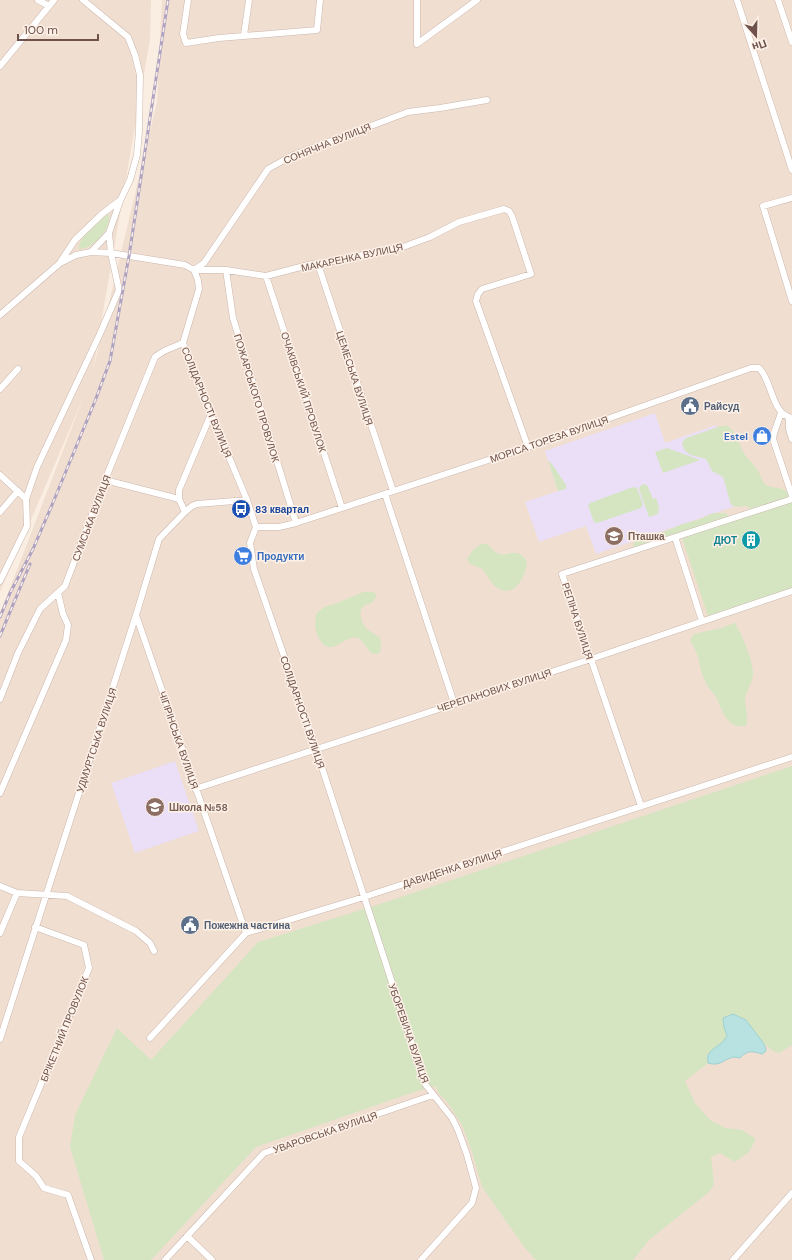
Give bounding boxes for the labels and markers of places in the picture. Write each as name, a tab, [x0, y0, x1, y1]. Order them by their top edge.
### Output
public building icon: Райсуд	[679, 395, 701, 417]
place label: Райсуд	[704, 400, 740, 413]
shop icon: Estel	[751, 425, 773, 447]
place label: Estel	[724, 430, 748, 443]
bus stop icon: 83 квартал	[230, 498, 252, 520]
place label: 83 квартал	[255, 503, 309, 516]
school or university icon: Пташка	[603, 525, 625, 547]
building icon: ДЮТ	[740, 529, 762, 551]
place label: Пташка	[628, 530, 665, 543]
place label: ДЮТ	[714, 534, 737, 547]
supermarket icon: Продукти	[232, 545, 254, 567]
place label: Продукти	[257, 550, 304, 563]
school or university icon: Школа №58	[144, 796, 166, 818]
place label: Школа №58	[169, 801, 228, 814]
public building icon: Пожежна частина	[179, 914, 201, 936]
place label: Пожежна частина	[204, 919, 291, 932]

